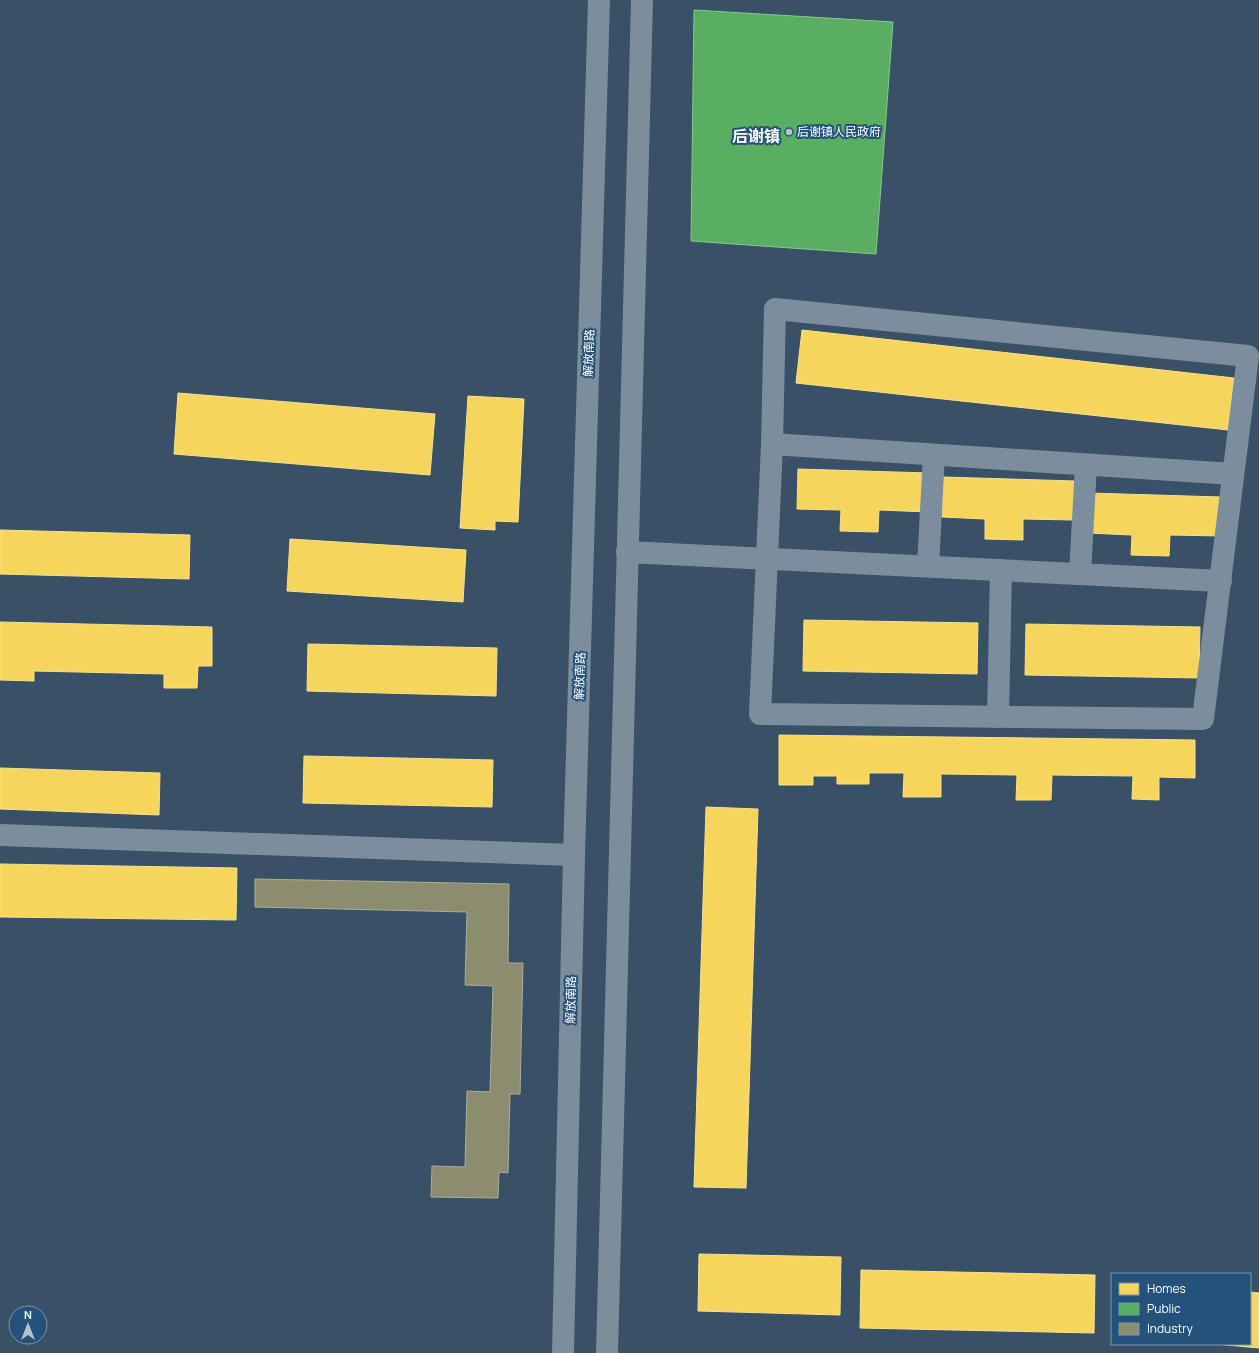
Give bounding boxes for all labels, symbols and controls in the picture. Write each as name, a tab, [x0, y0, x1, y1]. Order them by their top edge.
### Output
place label: 后谢镇人民政府	[797, 123, 881, 140]
district label: 后谢镇	[732, 125, 780, 147]
marker: 后谢镇人民政府	[784, 127, 794, 137]
street label: 解放南路	[579, 329, 598, 377]
street label: 解放南路	[570, 652, 589, 700]
street label: 解放南路	[562, 976, 579, 1024]
legend	[1111, 1273, 1251, 1345]
text: Homes	[1147, 1280, 1186, 1297]
text: Public	[1147, 1300, 1181, 1317]
north arrow	[8, 1305, 48, 1345]
text: N	[24, 1307, 32, 1322]
text: Industry	[1147, 1320, 1193, 1337]

